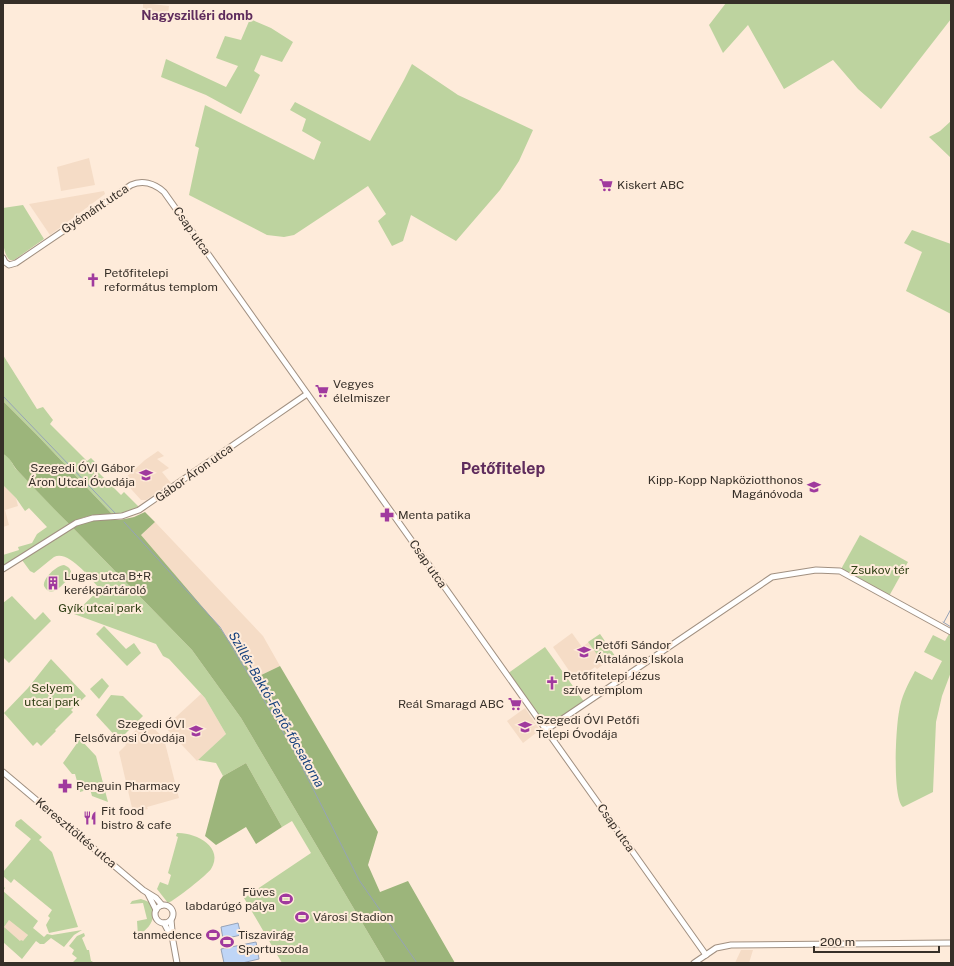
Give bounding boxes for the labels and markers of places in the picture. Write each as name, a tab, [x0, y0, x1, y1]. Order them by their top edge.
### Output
supermarket icon: Kiskert ABC	[598, 177, 614, 193]
place label: Kiskert ABC	[617, 178, 684, 192]
place label: Petőfitelepi református templom	[104, 266, 218, 294]
church icon: Petőfitelepi református templom	[85, 272, 101, 288]
place label: Vegyes élelmiszer	[333, 377, 390, 405]
supermarket icon: Vegyes élelmiszer	[314, 383, 330, 399]
place label: Szegedi ÓVI Gábor Áron Utcai Óvodája	[28, 461, 135, 489]
school or university icon: Szegedi ÓVI Gábor Áron Utcai Óvodája	[138, 467, 154, 483]
place label: Kipp-Kopp Napköziotthonos Magánóvoda	[648, 473, 803, 501]
school or university icon: Kipp-Kopp Napköziotthonos Magánóvoda	[806, 479, 822, 495]
pharmacy icon: Menta patika	[379, 507, 395, 523]
place label: Menta patika	[398, 508, 471, 522]
place label: Lugas utca B+R kerékpártároló	[64, 569, 151, 597]
building icon: Lugas utca B+R kerékpártároló	[45, 575, 61, 591]
place label: Petőfi Sándor Általános Iskola	[595, 638, 684, 666]
school or university icon: Petőfi Sándor Általános Iskola	[576, 644, 592, 660]
place label: Petőfitelepi Jézus szíve templom	[563, 669, 660, 697]
church icon: Petőfitelepi Jézus szíve templom	[544, 675, 560, 691]
supermarket icon: Reál Smaragd ABC	[507, 696, 523, 712]
place label: Reál Smaragd ABC	[398, 697, 504, 711]
place label: Szegedi ÓVI Petőfi Telepi Óvodája	[536, 713, 639, 741]
place label: Szegedi ÓVI Felsővárosi Óvodája	[74, 717, 185, 745]
school or university icon: Szegedi ÓVI Petőfi Telepi Óvodája	[517, 719, 533, 735]
school or university icon: Szegedi ÓVI Felsővárosi Óvodája	[188, 723, 204, 739]
pharmacy icon: Penguin Pharmacy	[57, 778, 73, 794]
place label: Penguin Pharmacy	[76, 779, 181, 793]
place label: Fit food bistro & cafe	[101, 804, 172, 832]
restaurant icon: Fit food bistro & cafe	[82, 810, 98, 826]
place label: Füves labdarúgó pálya	[185, 885, 275, 913]
sports icon: Füves labdarúgó pálya	[278, 891, 294, 907]
sports icon: Városi Stadion	[294, 909, 310, 925]
place label: Városi Stadion	[313, 910, 394, 924]
sports icon: tanmedence	[205, 927, 221, 943]
place label: tanmedence	[132, 928, 202, 942]
place label: Tiszavirág Sportuszoda	[238, 928, 308, 956]
sports icon: Tiszavirág Sportuszoda	[219, 934, 235, 950]

